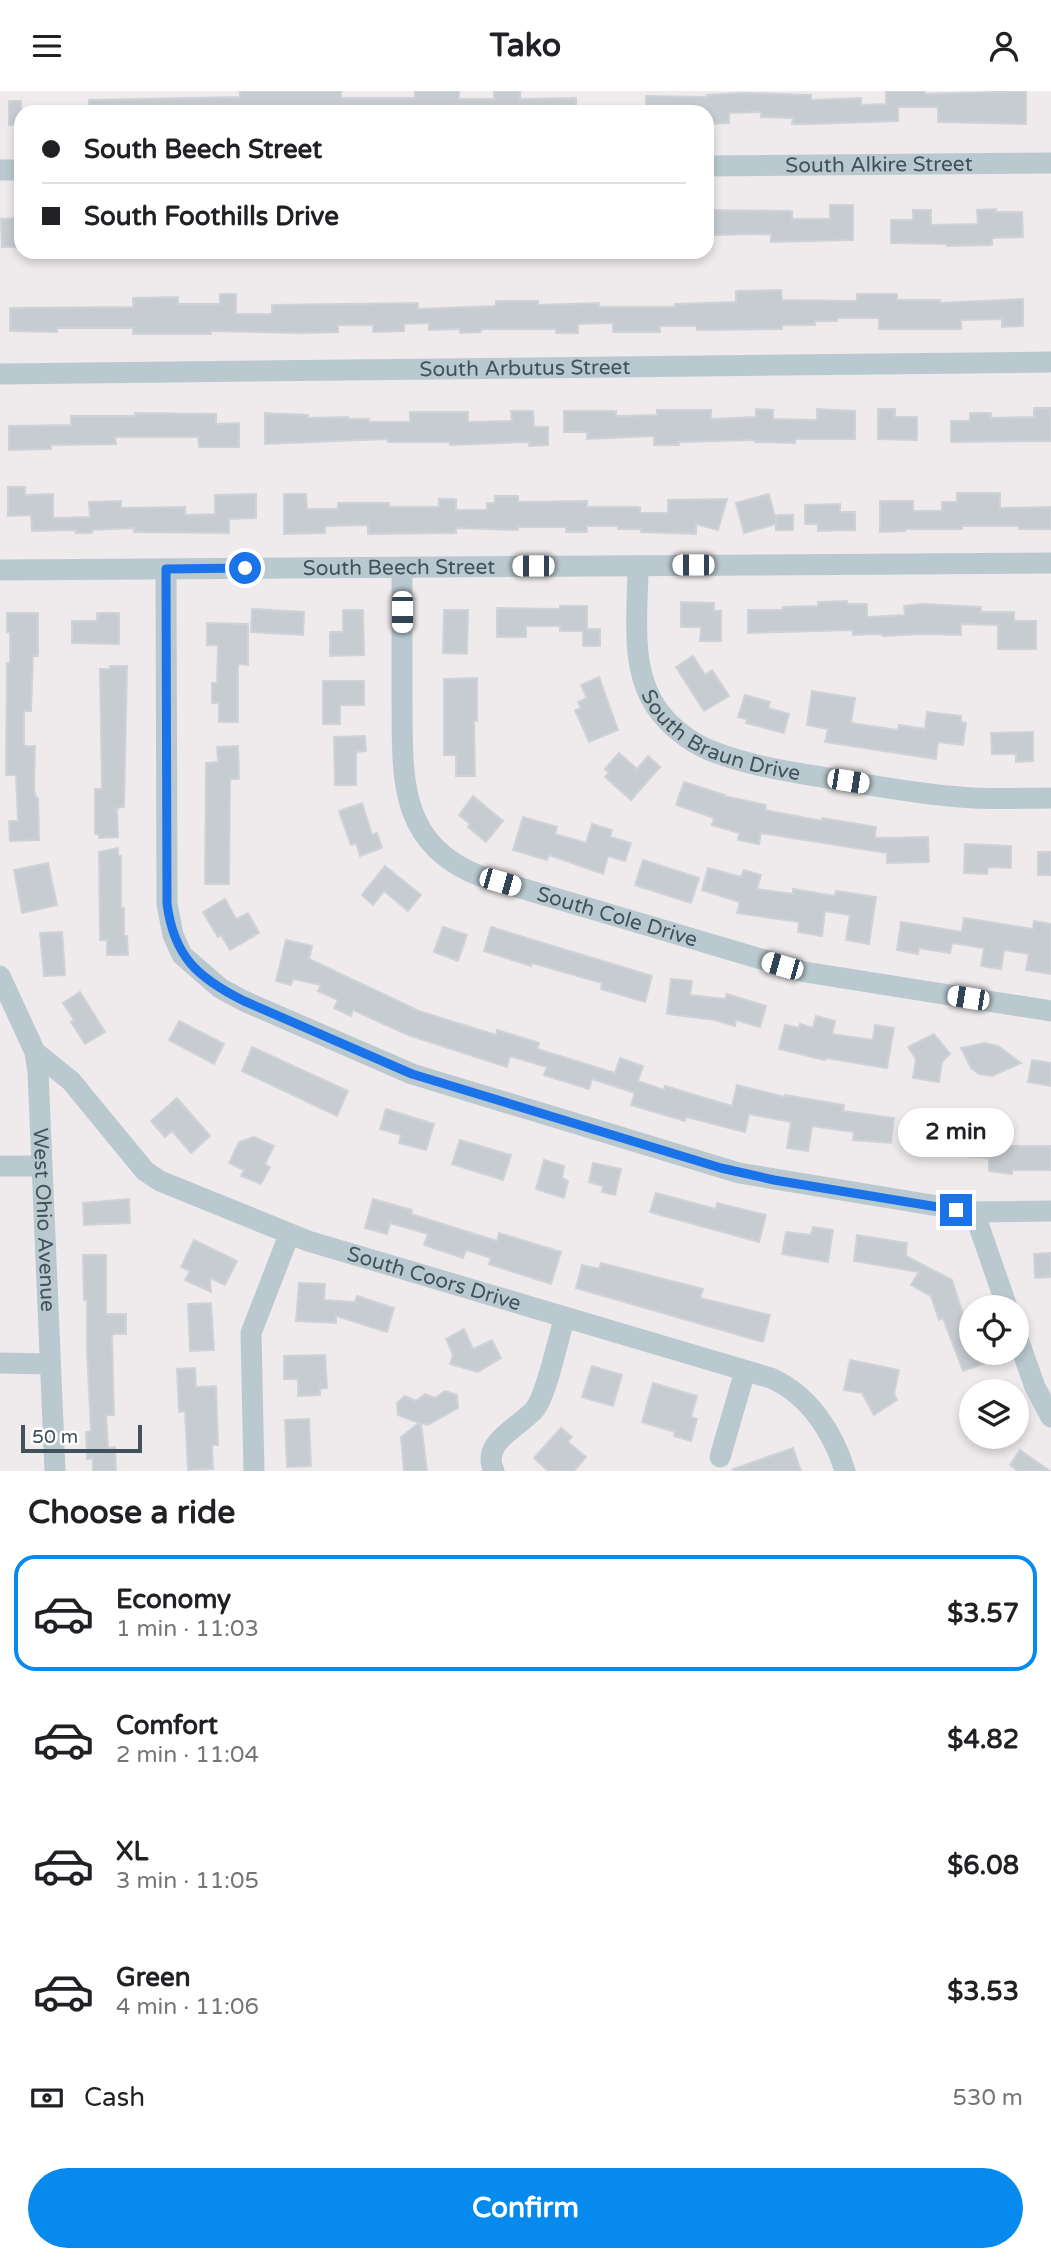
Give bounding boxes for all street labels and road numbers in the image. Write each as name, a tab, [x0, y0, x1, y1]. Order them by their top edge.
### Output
street label: South Alkire Street	[785, 152, 973, 178]
street label: South Arbutus Street	[419, 355, 631, 382]
street label: South Beech Street	[303, 555, 495, 581]
street label: South Braun Drive	[635, 686, 802, 786]
street label: South Cole Drive	[534, 881, 700, 953]
street label: West Ohio Avenue	[27, 1128, 60, 1313]
street label: South Coors Drive	[344, 1241, 524, 1316]

